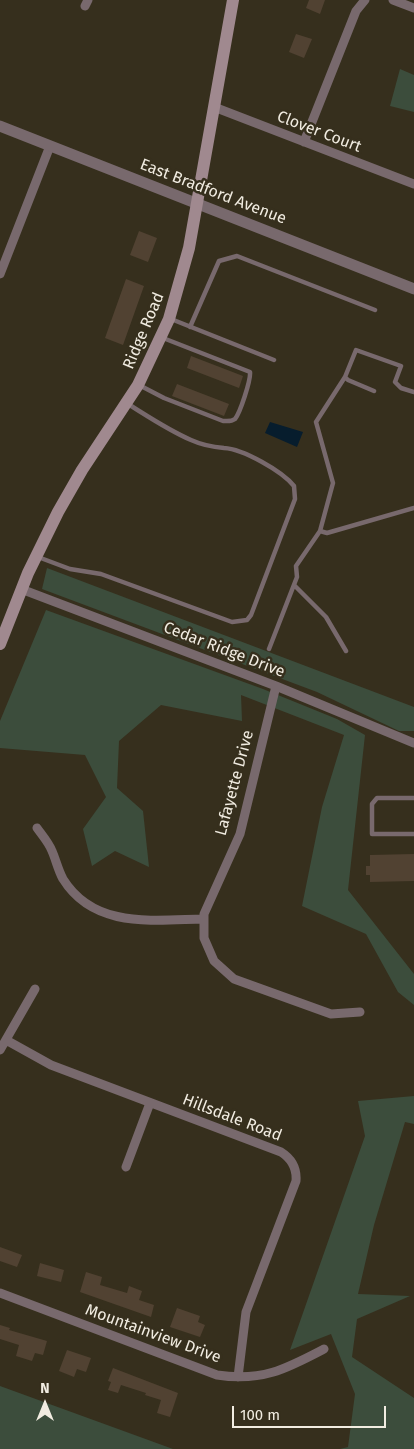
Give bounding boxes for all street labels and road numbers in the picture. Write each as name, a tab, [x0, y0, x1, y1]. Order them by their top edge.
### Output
street label: Clover Court	[274, 107, 364, 157]
street label: East Bradford Avenue	[137, 155, 289, 229]
street label: Ridge Road	[119, 290, 169, 372]
street label: Cedar Ridge Drive	[161, 618, 287, 682]
street label: Lafayette Drive	[212, 728, 258, 838]
street label: Hillsdale Road	[180, 1090, 284, 1146]
street label: Mountainview Drive	[83, 1301, 223, 1367]

